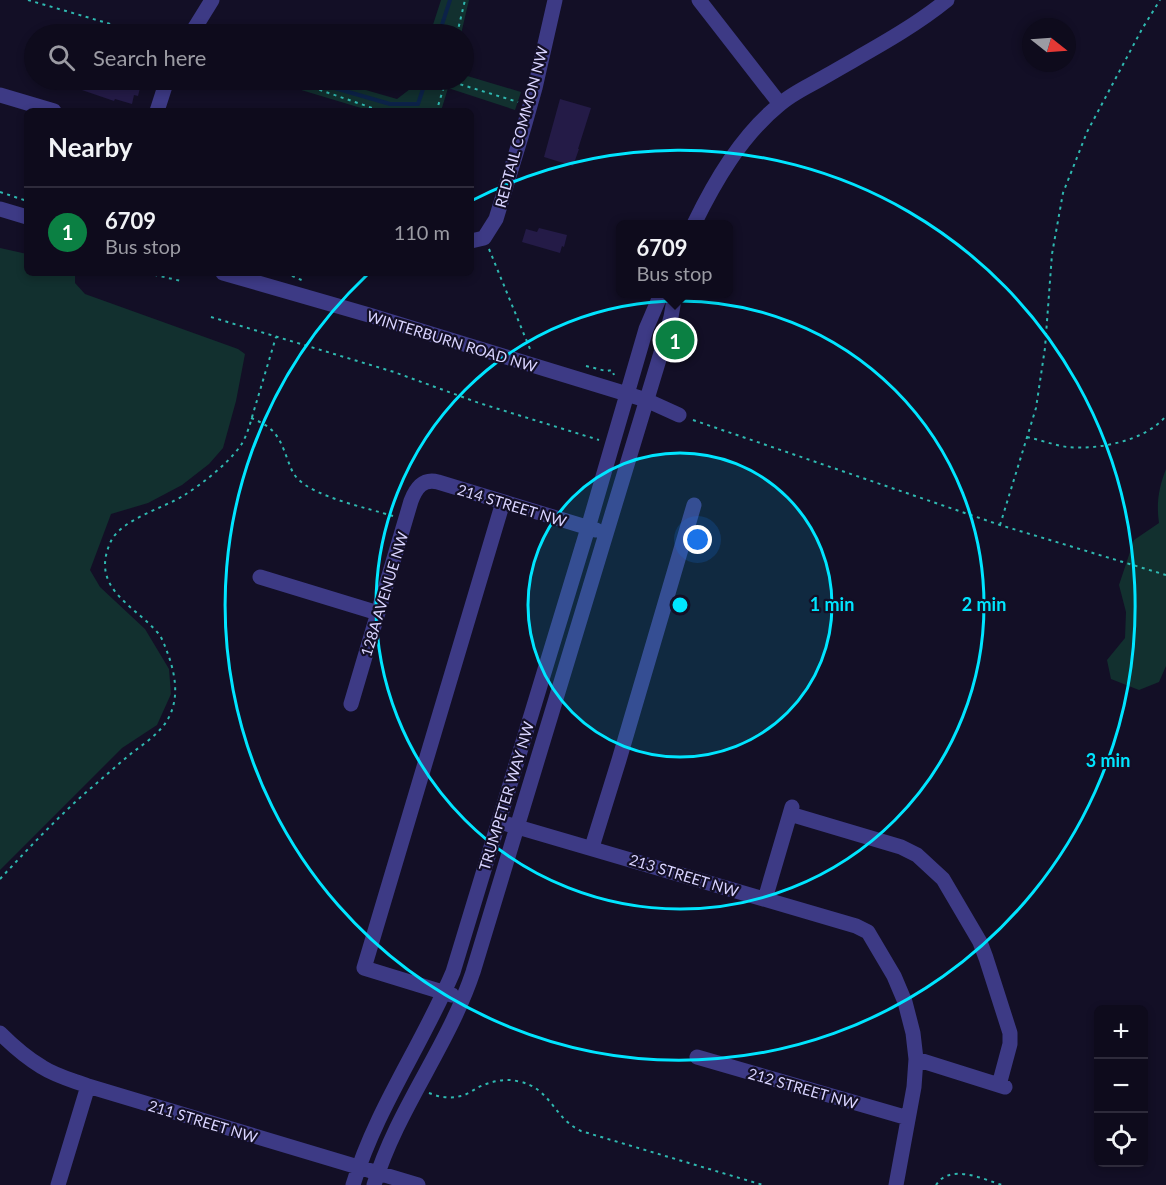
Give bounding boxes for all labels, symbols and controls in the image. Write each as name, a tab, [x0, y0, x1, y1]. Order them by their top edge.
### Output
north arrow	[1022, 18, 1076, 72]
search box	[24, 24, 474, 90]
icon: search	[45, 41, 78, 74]
text: Search here	[93, 44, 206, 71]
street label: REDTAIL COMMON NW	[491, 44, 551, 210]
text: Nearby	[48, 131, 133, 163]
text: 6709	[105, 207, 156, 234]
text: 1	[62, 220, 73, 244]
text: 110 m	[394, 220, 450, 244]
popup	[616, 220, 733, 298]
text: Bus stop	[105, 234, 181, 258]
text: 6709	[637, 234, 688, 261]
text: Bus stop	[637, 261, 712, 285]
street label: WINTERBURN ROAD NW	[365, 307, 540, 376]
pin: 1	[656, 318, 694, 362]
street label: 214 STREET NW	[455, 480, 569, 530]
your location	[683, 525, 712, 554]
street label: 128A AVENUE NW	[357, 529, 412, 658]
text: 1 min	[810, 593, 854, 615]
text: 2 min	[962, 593, 1006, 615]
centre of rings	[670, 595, 690, 615]
street label: TRUMPETER WAY NW	[475, 719, 537, 873]
text: 3 min	[1086, 749, 1130, 771]
street label: 213 STREET NW	[627, 850, 741, 900]
map controls	[1094, 1005, 1148, 1167]
button: +	[1094, 1005, 1148, 1059]
button: −	[1094, 1059, 1148, 1113]
street label: 212 STREET NW	[746, 1064, 860, 1112]
street label: 211 STREET NW	[146, 1096, 260, 1146]
button: locate	[1094, 1113, 1148, 1167]

